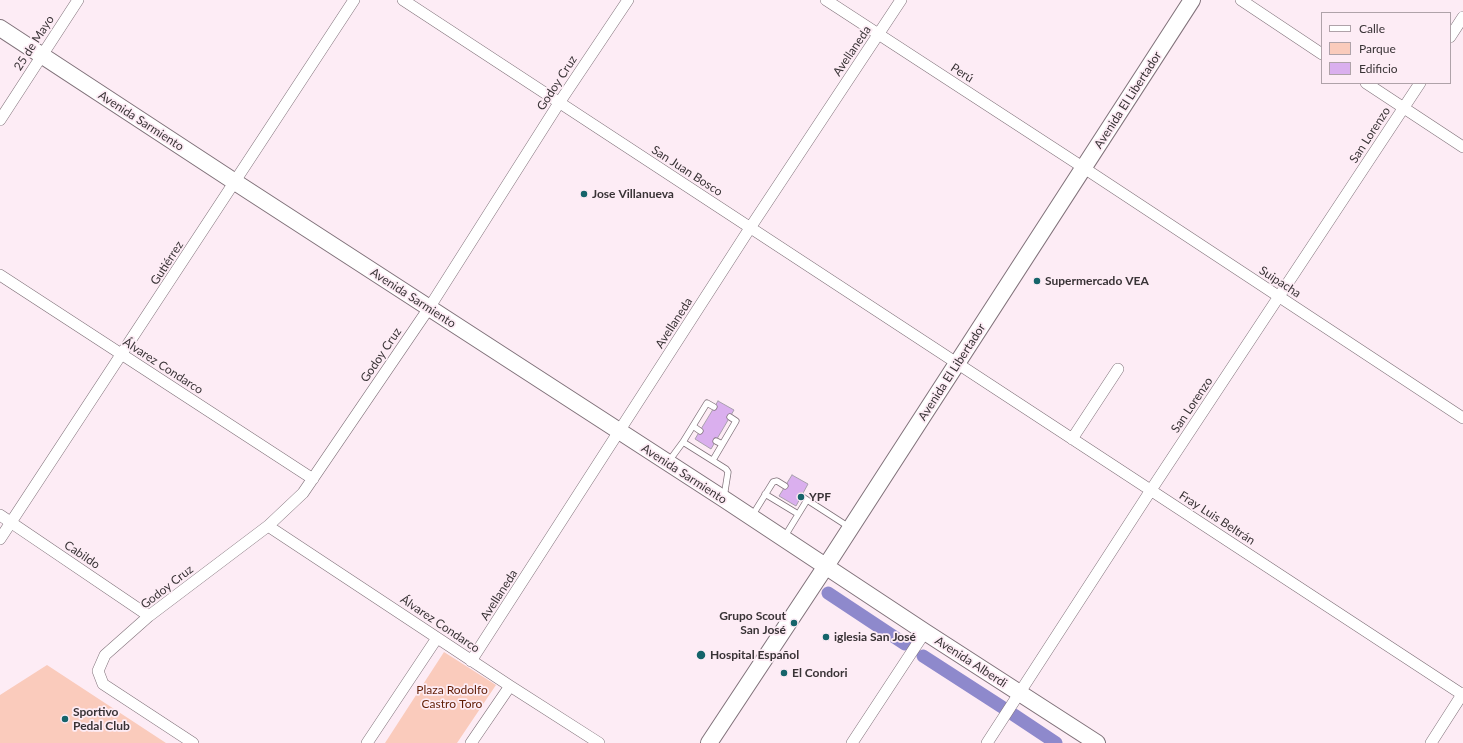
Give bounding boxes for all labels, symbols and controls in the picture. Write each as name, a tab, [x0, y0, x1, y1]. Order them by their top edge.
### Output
legend	[1321, 12, 1451, 84]
street label: 25 de Mayo	[11, 13, 57, 73]
text: Calle	[1359, 21, 1385, 36]
street label: Avellaneda	[830, 23, 874, 79]
text: Parque	[1359, 41, 1396, 56]
street label: Avenida El Libertador	[1091, 49, 1165, 151]
street label: Godoy Cruz	[534, 53, 580, 113]
street label: Perú	[948, 60, 976, 86]
text: Edificio	[1359, 61, 1398, 76]
street label: Avenida Sarmiento	[96, 88, 186, 154]
street label: San Lorenzo	[1347, 104, 1393, 166]
street label: San Juan Bosco	[649, 143, 725, 199]
place label: Jose Villanueva	[592, 187, 674, 201]
marker: Jose Villanueva	[579, 189, 589, 199]
street label: Gutiérrez	[148, 238, 186, 288]
street label: Suipacha	[1256, 263, 1304, 301]
street label: Avenida Sarmiento	[368, 265, 458, 331]
place label: Supermercado VEA	[1045, 274, 1149, 288]
marker: Supermercado VEA	[1032, 276, 1042, 286]
street label: Avellaneda	[652, 295, 696, 351]
street label: Avenida El Libertador	[915, 321, 989, 423]
street label: Godoy Cruz	[358, 325, 404, 385]
street label: Álvarez Condarco	[120, 335, 206, 397]
street label: San Lorenzo	[1168, 374, 1216, 436]
street label: Avenida Sarmiento	[639, 441, 729, 507]
street label: Fray Luis Beltrán	[1176, 488, 1258, 548]
place label: YPF	[809, 490, 831, 504]
marker: YPF	[796, 492, 806, 502]
street label: Cabildo	[61, 538, 103, 572]
street label: Godoy Cruz	[138, 562, 196, 612]
street label: Avellaneda	[477, 567, 521, 623]
street label: Álvarez Condarco	[398, 592, 482, 656]
place label: Grupo Scout San José	[719, 609, 786, 637]
marker: Grupo Scout San José	[789, 618, 799, 628]
place label: iglesia San José	[834, 630, 916, 644]
marker: iglesia San José	[821, 632, 831, 642]
street label: Avenida Alberdi	[932, 633, 1010, 691]
place label: Hospital Español	[710, 648, 799, 662]
marker: Hospital Español	[695, 649, 707, 661]
place label: El Condori	[792, 666, 847, 680]
marker: El Condori	[779, 668, 789, 678]
park label: Plaza Rodolfo Castro Toro	[416, 683, 488, 711]
place label: Sportivo Pedal Club	[73, 705, 130, 733]
marker: Sportivo Pedal Club	[60, 714, 70, 724]

